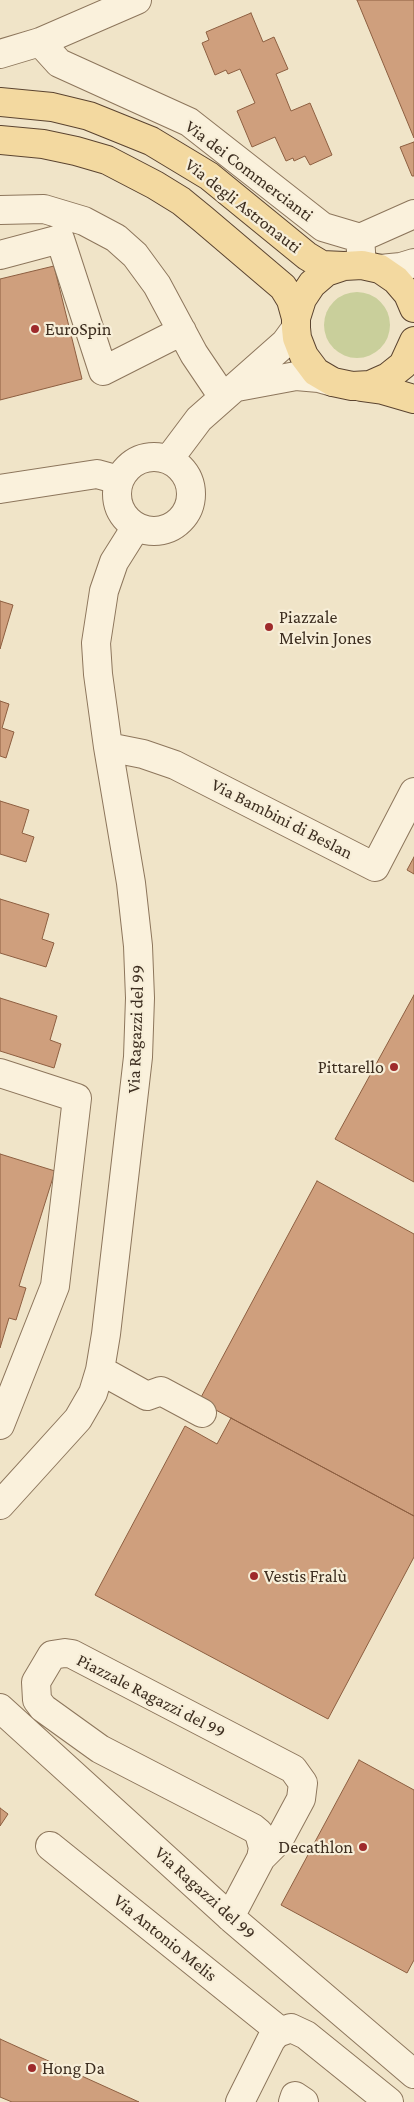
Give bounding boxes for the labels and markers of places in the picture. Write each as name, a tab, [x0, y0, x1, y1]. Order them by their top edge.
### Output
place label: EuroSpin	[45, 318, 111, 340]
marker: EuroSpin	[29, 323, 41, 335]
place label: Piazzale Melvin Jones	[279, 606, 372, 649]
marker: Piazzale Melvin Jones	[263, 621, 275, 633]
place label: Pittarello	[318, 1056, 384, 1078]
marker: Pittarello	[388, 1061, 400, 1073]
place label: Vestis Fralù	[264, 1565, 347, 1587]
marker: Vestis Fralù	[248, 1570, 260, 1582]
place label: Decathlon	[278, 1836, 353, 1858]
marker: Decathlon	[357, 1841, 369, 1853]
place label: Hong Da	[42, 2057, 105, 2079]
marker: Hong Da	[26, 2062, 38, 2074]

